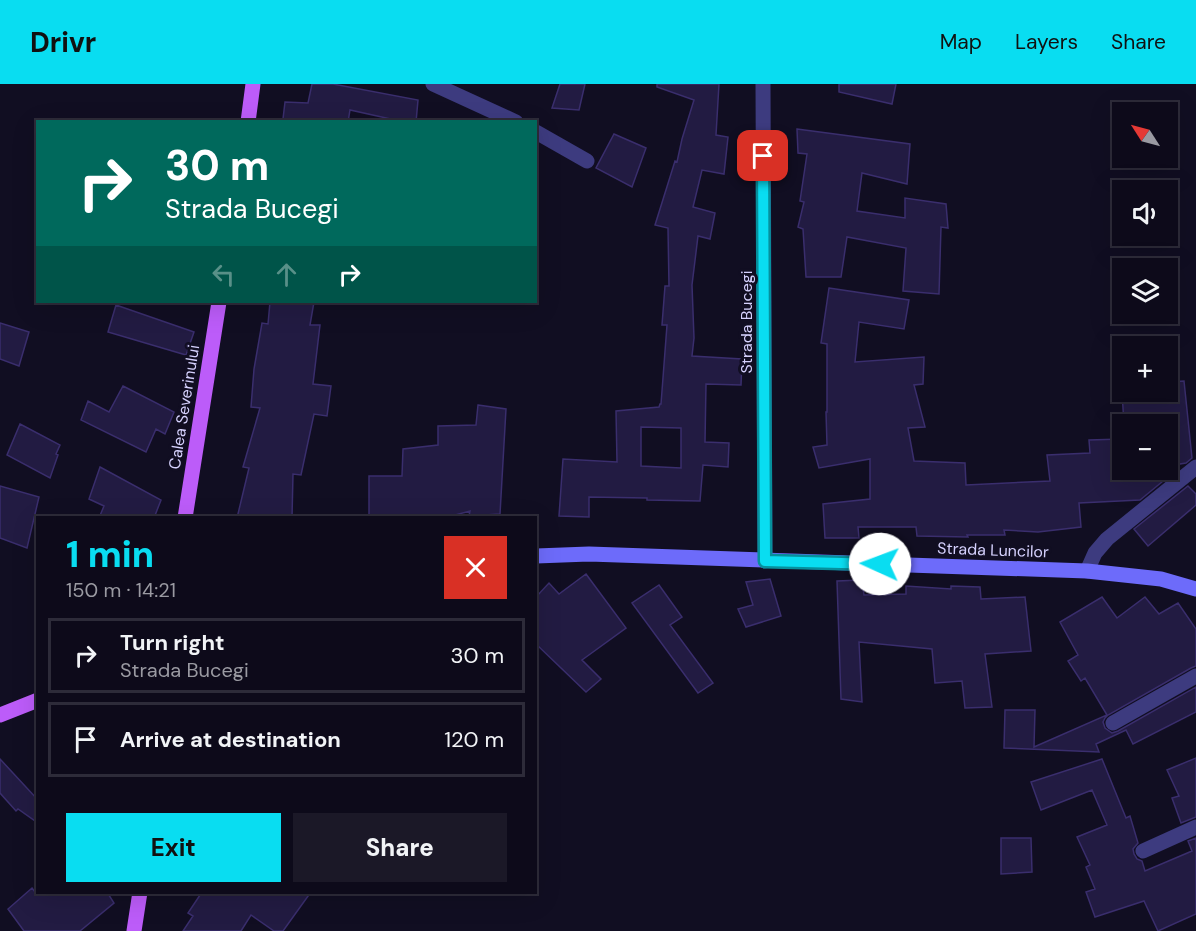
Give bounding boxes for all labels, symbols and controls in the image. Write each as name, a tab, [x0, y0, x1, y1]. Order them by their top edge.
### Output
text: Drivr	[30, 24, 96, 61]
text: Map	[940, 28, 982, 56]
text: Layers	[1015, 28, 1078, 56]
text: Share	[1111, 28, 1166, 56]
north arrow	[1112, 102, 1178, 168]
map controls	[1112, 102, 1178, 480]
pin	[737, 130, 788, 181]
text: 30 m	[165, 138, 269, 193]
icon: arrive	[746, 139, 779, 172]
icon: right	[66, 144, 144, 222]
button: sound	[1112, 180, 1178, 246]
text: Strada Bucegi	[165, 191, 339, 226]
icon: left	[207, 258, 240, 291]
icon: ahead	[270, 258, 303, 291]
icon: right	[333, 258, 366, 291]
button: layers	[1112, 258, 1178, 324]
street label: Strada Bucegi	[736, 271, 757, 373]
button: +	[1112, 336, 1178, 402]
street label: Calea Severinului	[164, 343, 204, 471]
button: −	[1112, 414, 1178, 480]
text: 1 min	[66, 531, 154, 578]
position arrow	[848, 532, 912, 596]
button: close	[444, 536, 507, 599]
street label: Strada Luncilor	[937, 538, 1049, 562]
text: 150 m · 14:21	[66, 577, 176, 603]
text: Turn right	[120, 628, 225, 657]
icon: right	[69, 639, 102, 672]
text: 30 m	[450, 641, 504, 670]
text: Strada Bucegi	[120, 657, 249, 683]
icon: arrive	[69, 723, 102, 756]
text: Arrive at destination	[120, 725, 341, 754]
text: 120 m	[444, 725, 504, 754]
button: Exit	[66, 813, 281, 882]
button: Share	[293, 813, 507, 882]

